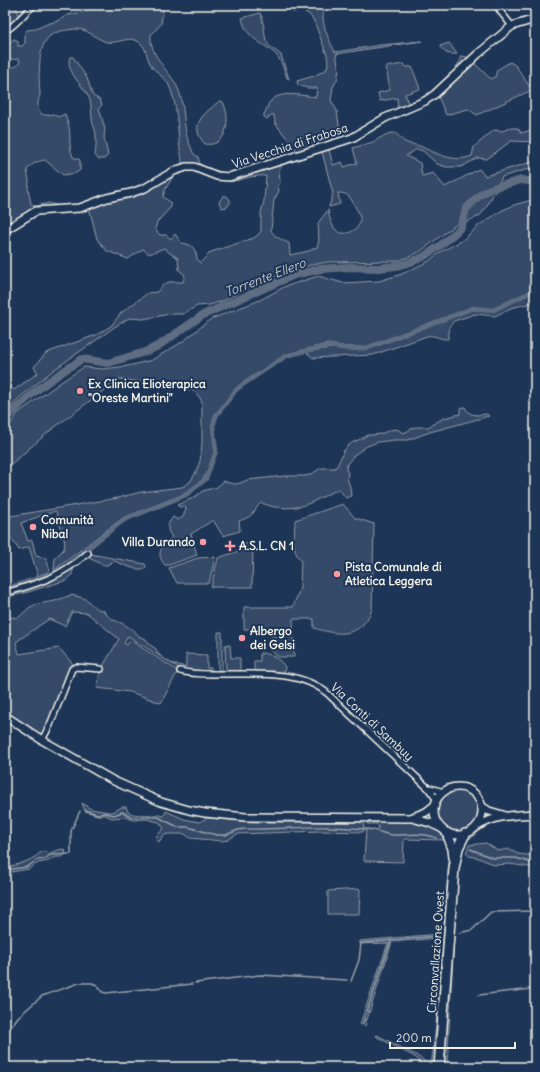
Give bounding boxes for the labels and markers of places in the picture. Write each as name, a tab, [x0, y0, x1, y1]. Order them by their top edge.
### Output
place label: Ex Clinica Elioterapica "Oreste Martini"	[88, 376, 206, 405]
marker: Ex Clinica Elioterapica "Oreste Martini"	[75, 386, 85, 396]
place label: Comunità Nibal	[41, 512, 94, 541]
marker: Comunità Nibal	[28, 522, 38, 532]
place label: Villa Durando	[122, 534, 195, 549]
marker: Villa Durando	[198, 537, 208, 547]
place label: A.S.L. CN 1	[239, 538, 294, 553]
marker: A.S.L. CN 1	[224, 540, 236, 552]
place label: Pista Comunale di Atletica Leggera	[345, 559, 442, 589]
marker: Pista Comunale di Atletica Leggera	[332, 569, 342, 579]
place label: Albergo dei Gelsi	[250, 623, 295, 652]
marker: Albergo dei Gelsi	[237, 633, 247, 643]

